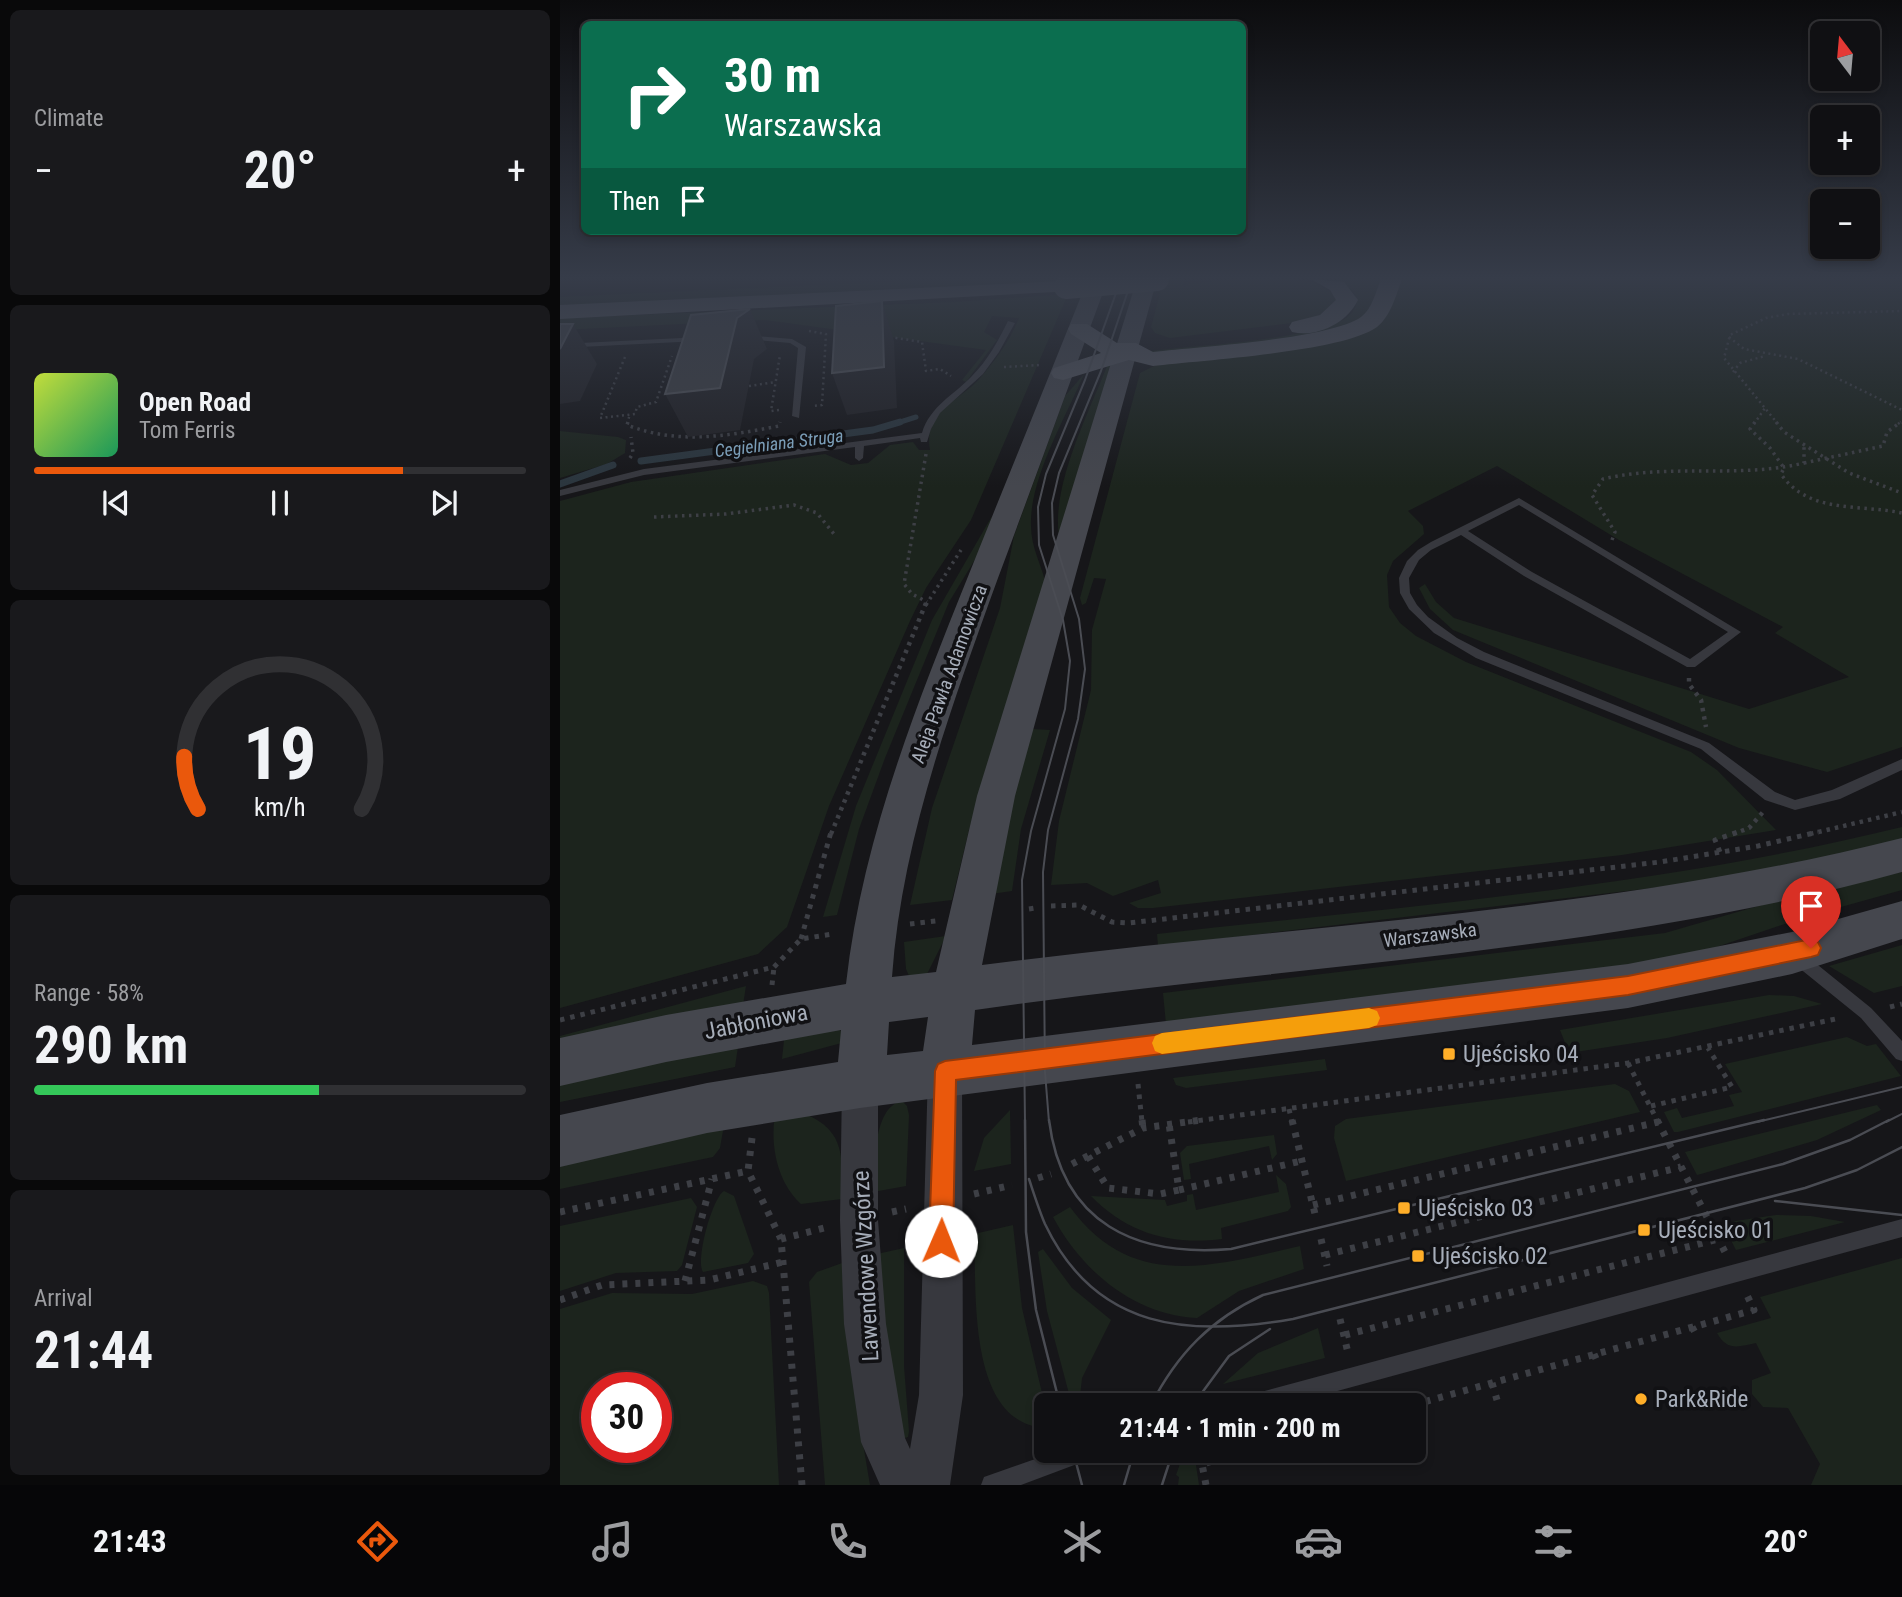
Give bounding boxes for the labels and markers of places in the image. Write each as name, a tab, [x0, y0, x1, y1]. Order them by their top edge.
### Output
pin	[1781, 876, 1841, 948]
place label: Ujeścisko 04	[1463, 1041, 1579, 1068]
marker: Ujeścisko 04	[1441, 1046, 1457, 1062]
place label: Ujeścisko 03	[1418, 1195, 1534, 1222]
marker: Ujeścisko 03	[1396, 1200, 1412, 1216]
place label: Ujeścisko 01	[1658, 1217, 1774, 1244]
marker: Ujeścisko 01	[1636, 1222, 1652, 1238]
place label: Ujeścisko 02	[1432, 1243, 1548, 1270]
marker: Ujeścisko 02	[1410, 1248, 1426, 1264]
place label: Park&Ride	[1655, 1386, 1748, 1413]
marker: Park&Ride	[1633, 1391, 1649, 1407]

